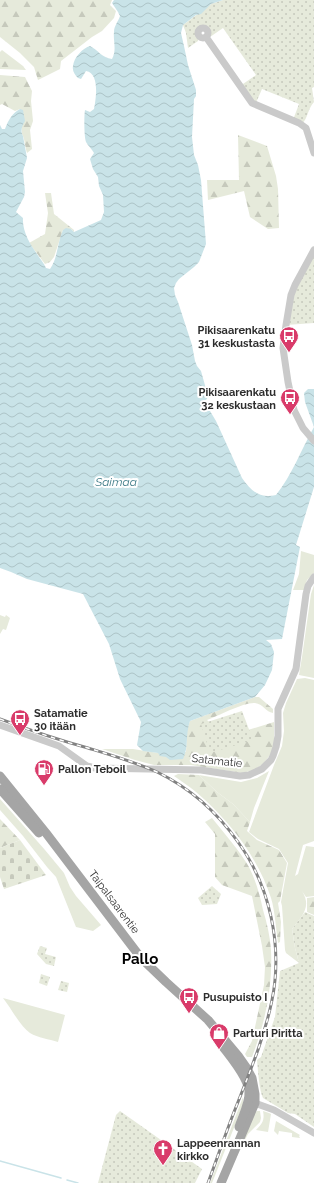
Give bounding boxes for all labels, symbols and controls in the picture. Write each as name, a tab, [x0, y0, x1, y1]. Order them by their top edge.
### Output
place label: Pikisaarenkatu 31 keskustasta	[198, 324, 275, 350]
bus stop icon: Pikisaarenkatu 31 keskustasta	[278, 325, 300, 353]
place label: Pikisaarenkatu 32 keskustaan	[199, 386, 276, 412]
bus stop icon: Pikisaarenkatu 32 keskustaan	[279, 387, 301, 415]
water label: Saimaa	[94, 475, 137, 489]
place label: Satamatie 30 itään	[34, 707, 88, 733]
bus stop icon: Satamatie 30 itään	[9, 708, 31, 736]
street label: Satamatie	[191, 752, 244, 770]
fuel station icon: Pallon Teboil	[33, 758, 55, 786]
place label: Pallon Teboil	[58, 763, 126, 776]
street label: Taipalsaarentie	[86, 868, 142, 937]
district label: Pallo	[122, 950, 158, 968]
bus stop icon: Pusupuisto I	[178, 986, 200, 1014]
place label: Pusupuisto I	[203, 991, 267, 1004]
shop icon: Parturi Piritta	[208, 1022, 230, 1050]
place label: Parturi Piritta	[233, 1027, 303, 1040]
place label: Lappeenrannan kirkko	[177, 1137, 261, 1163]
church icon: Lappeenrannan kirkko	[152, 1138, 174, 1166]

